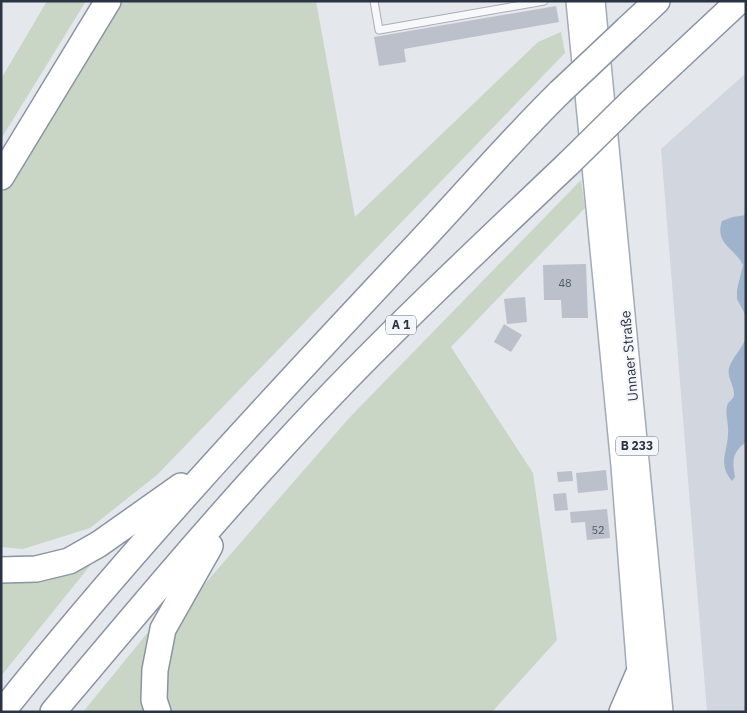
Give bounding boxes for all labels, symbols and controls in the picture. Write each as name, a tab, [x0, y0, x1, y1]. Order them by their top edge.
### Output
house number: 48	[558, 276, 572, 290]
street label: Unnaer Straße	[616, 309, 642, 402]
road number: A 1	[386, 316, 416, 334]
road number: B 233	[616, 436, 658, 456]
house number: 52	[591, 523, 605, 537]

